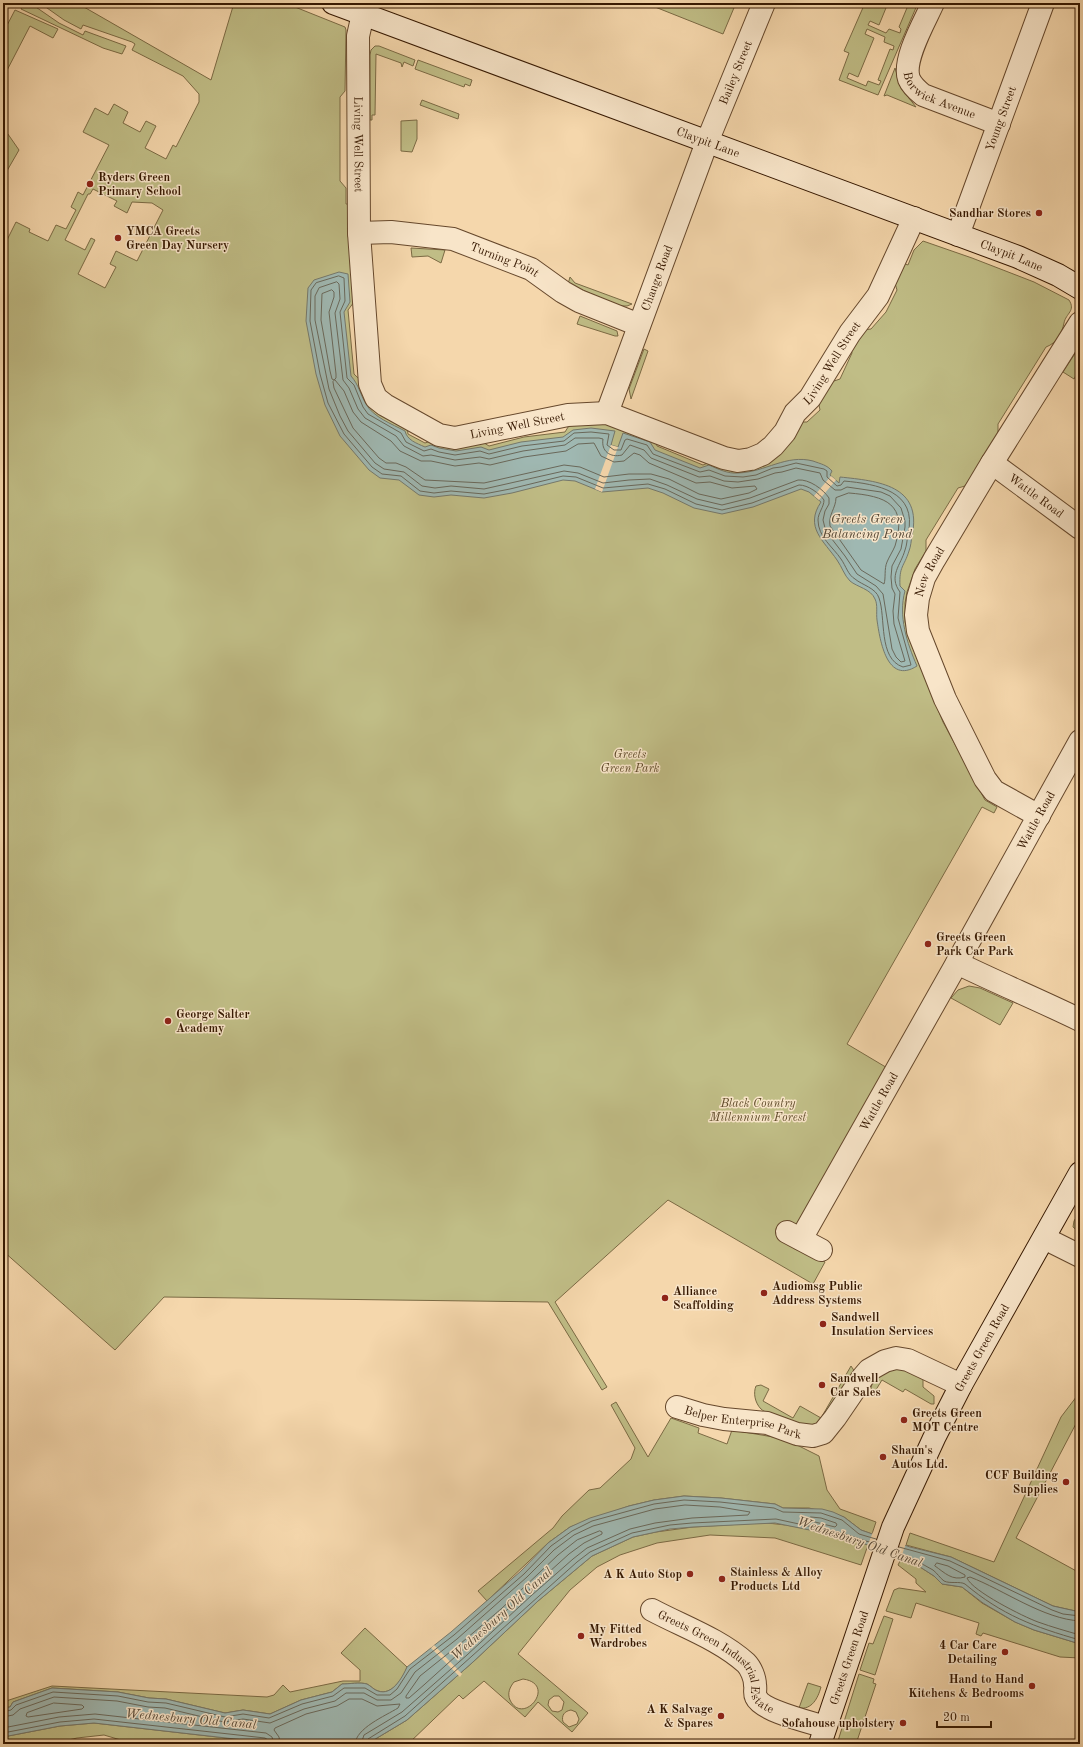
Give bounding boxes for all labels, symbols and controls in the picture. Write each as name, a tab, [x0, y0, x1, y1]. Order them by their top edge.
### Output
street label: Bailey Street	[718, 39, 755, 107]
street label: Borwick Avenue	[900, 71, 977, 122]
street label: Young Street	[984, 85, 1019, 153]
street label: Living Well Street	[351, 96, 364, 193]
street label: Claypit Lane	[674, 126, 741, 160]
place label: Ryders Green Primary School	[98, 172, 182, 198]
marker: Ryders Green Primary School	[85, 179, 95, 189]
place label: Sandhar Stores	[949, 208, 1031, 220]
marker: Sandhar Stores	[1034, 208, 1044, 218]
place label: YMCA Greets Green Day Nursery	[126, 226, 229, 252]
marker: YMCA Greets Green Day Nursery	[113, 233, 123, 243]
street label: Claypit Lane	[978, 238, 1045, 275]
street label: Turning Point	[468, 241, 541, 280]
street label: Change Road	[640, 244, 675, 313]
street label: Living Well Street	[802, 320, 863, 408]
street label: Living Well Street	[469, 411, 566, 442]
street label: Wattle Road	[1006, 472, 1065, 521]
water label: Greets Green Balancing Pond	[821, 513, 912, 541]
street label: New Road	[914, 545, 947, 599]
park label: Greets Green Park	[601, 749, 660, 775]
street label: Wattle Road	[1016, 790, 1058, 852]
place label: Greets Green Park Car Park	[936, 932, 1014, 958]
marker: Greets Green Park Car Park	[923, 939, 933, 949]
place label: George Salter Academy	[176, 1009, 250, 1035]
marker: George Salter Academy	[163, 1016, 173, 1026]
street label: Wattle Road	[858, 1071, 901, 1133]
park label: Black Country Millennium Forest	[709, 1098, 807, 1124]
place label: Audiomsg Public Address Systems	[772, 1281, 863, 1307]
place label: Alliance Scaffolding	[673, 1286, 734, 1312]
marker: Audiomsg Public Address Systems	[759, 1288, 769, 1298]
marker: Alliance Scaffolding	[660, 1293, 670, 1303]
street label: Greets Green Road	[953, 1302, 1012, 1394]
place label: Sandwell Insulation Services	[831, 1312, 933, 1338]
marker: Sandwell Insulation Services	[818, 1319, 828, 1329]
place label: Sandwell Car Sales	[830, 1373, 881, 1399]
marker: Sandwell Car Sales	[817, 1380, 827, 1390]
street label: Belper Enterprise Park	[683, 1405, 802, 1441]
place label: Greets Green MOT Centre	[912, 1408, 982, 1434]
marker: Greets Green MOT Centre	[899, 1415, 909, 1425]
place label: Shaun's Autos Ltd.	[891, 1445, 948, 1471]
marker: Shaun's Autos Ltd.	[878, 1452, 888, 1462]
place label: CCF Building Supplies	[985, 1470, 1058, 1496]
marker: CCF Building Supplies	[1061, 1477, 1071, 1487]
water label: Wednesbury Old Canal	[795, 1515, 924, 1570]
water label: Wednesbury Old Canal	[449, 1565, 555, 1663]
place label: Stainless & Alloy Products Ltd	[730, 1567, 823, 1593]
place label: A K Auto Stop	[603, 1569, 682, 1581]
marker: A K Auto Stop	[685, 1569, 695, 1579]
marker: Stainless & Alloy Products Ltd	[717, 1574, 727, 1584]
street label: Greets Green Industrial Estate	[655, 1609, 776, 1716]
street label: Greets Green Road	[829, 1609, 871, 1707]
place label: My Fitted Wardrobes	[589, 1624, 647, 1650]
marker: My Fitted Wardrobes	[576, 1631, 586, 1641]
place label: 4 Car Care Detailing	[939, 1640, 997, 1666]
marker: 4 Car Care Detailing	[1000, 1647, 1010, 1657]
place label: Hand to Hand Kitchens & Bedrooms	[908, 1674, 1025, 1700]
marker: Hand to Hand Kitchens & Bedrooms	[1027, 1681, 1037, 1691]
scale bar	[937, 1703, 991, 1729]
place label: A K Salvage & Spares	[646, 1704, 713, 1730]
water label: Wednesbury Old Canal	[125, 1707, 257, 1732]
marker: A K Salvage & Spares	[716, 1711, 726, 1721]
text: 20 m	[943, 1712, 970, 1724]
place label: Sofahouse upholstery	[781, 1718, 895, 1730]
marker: Sofahouse upholstery	[898, 1718, 908, 1728]

